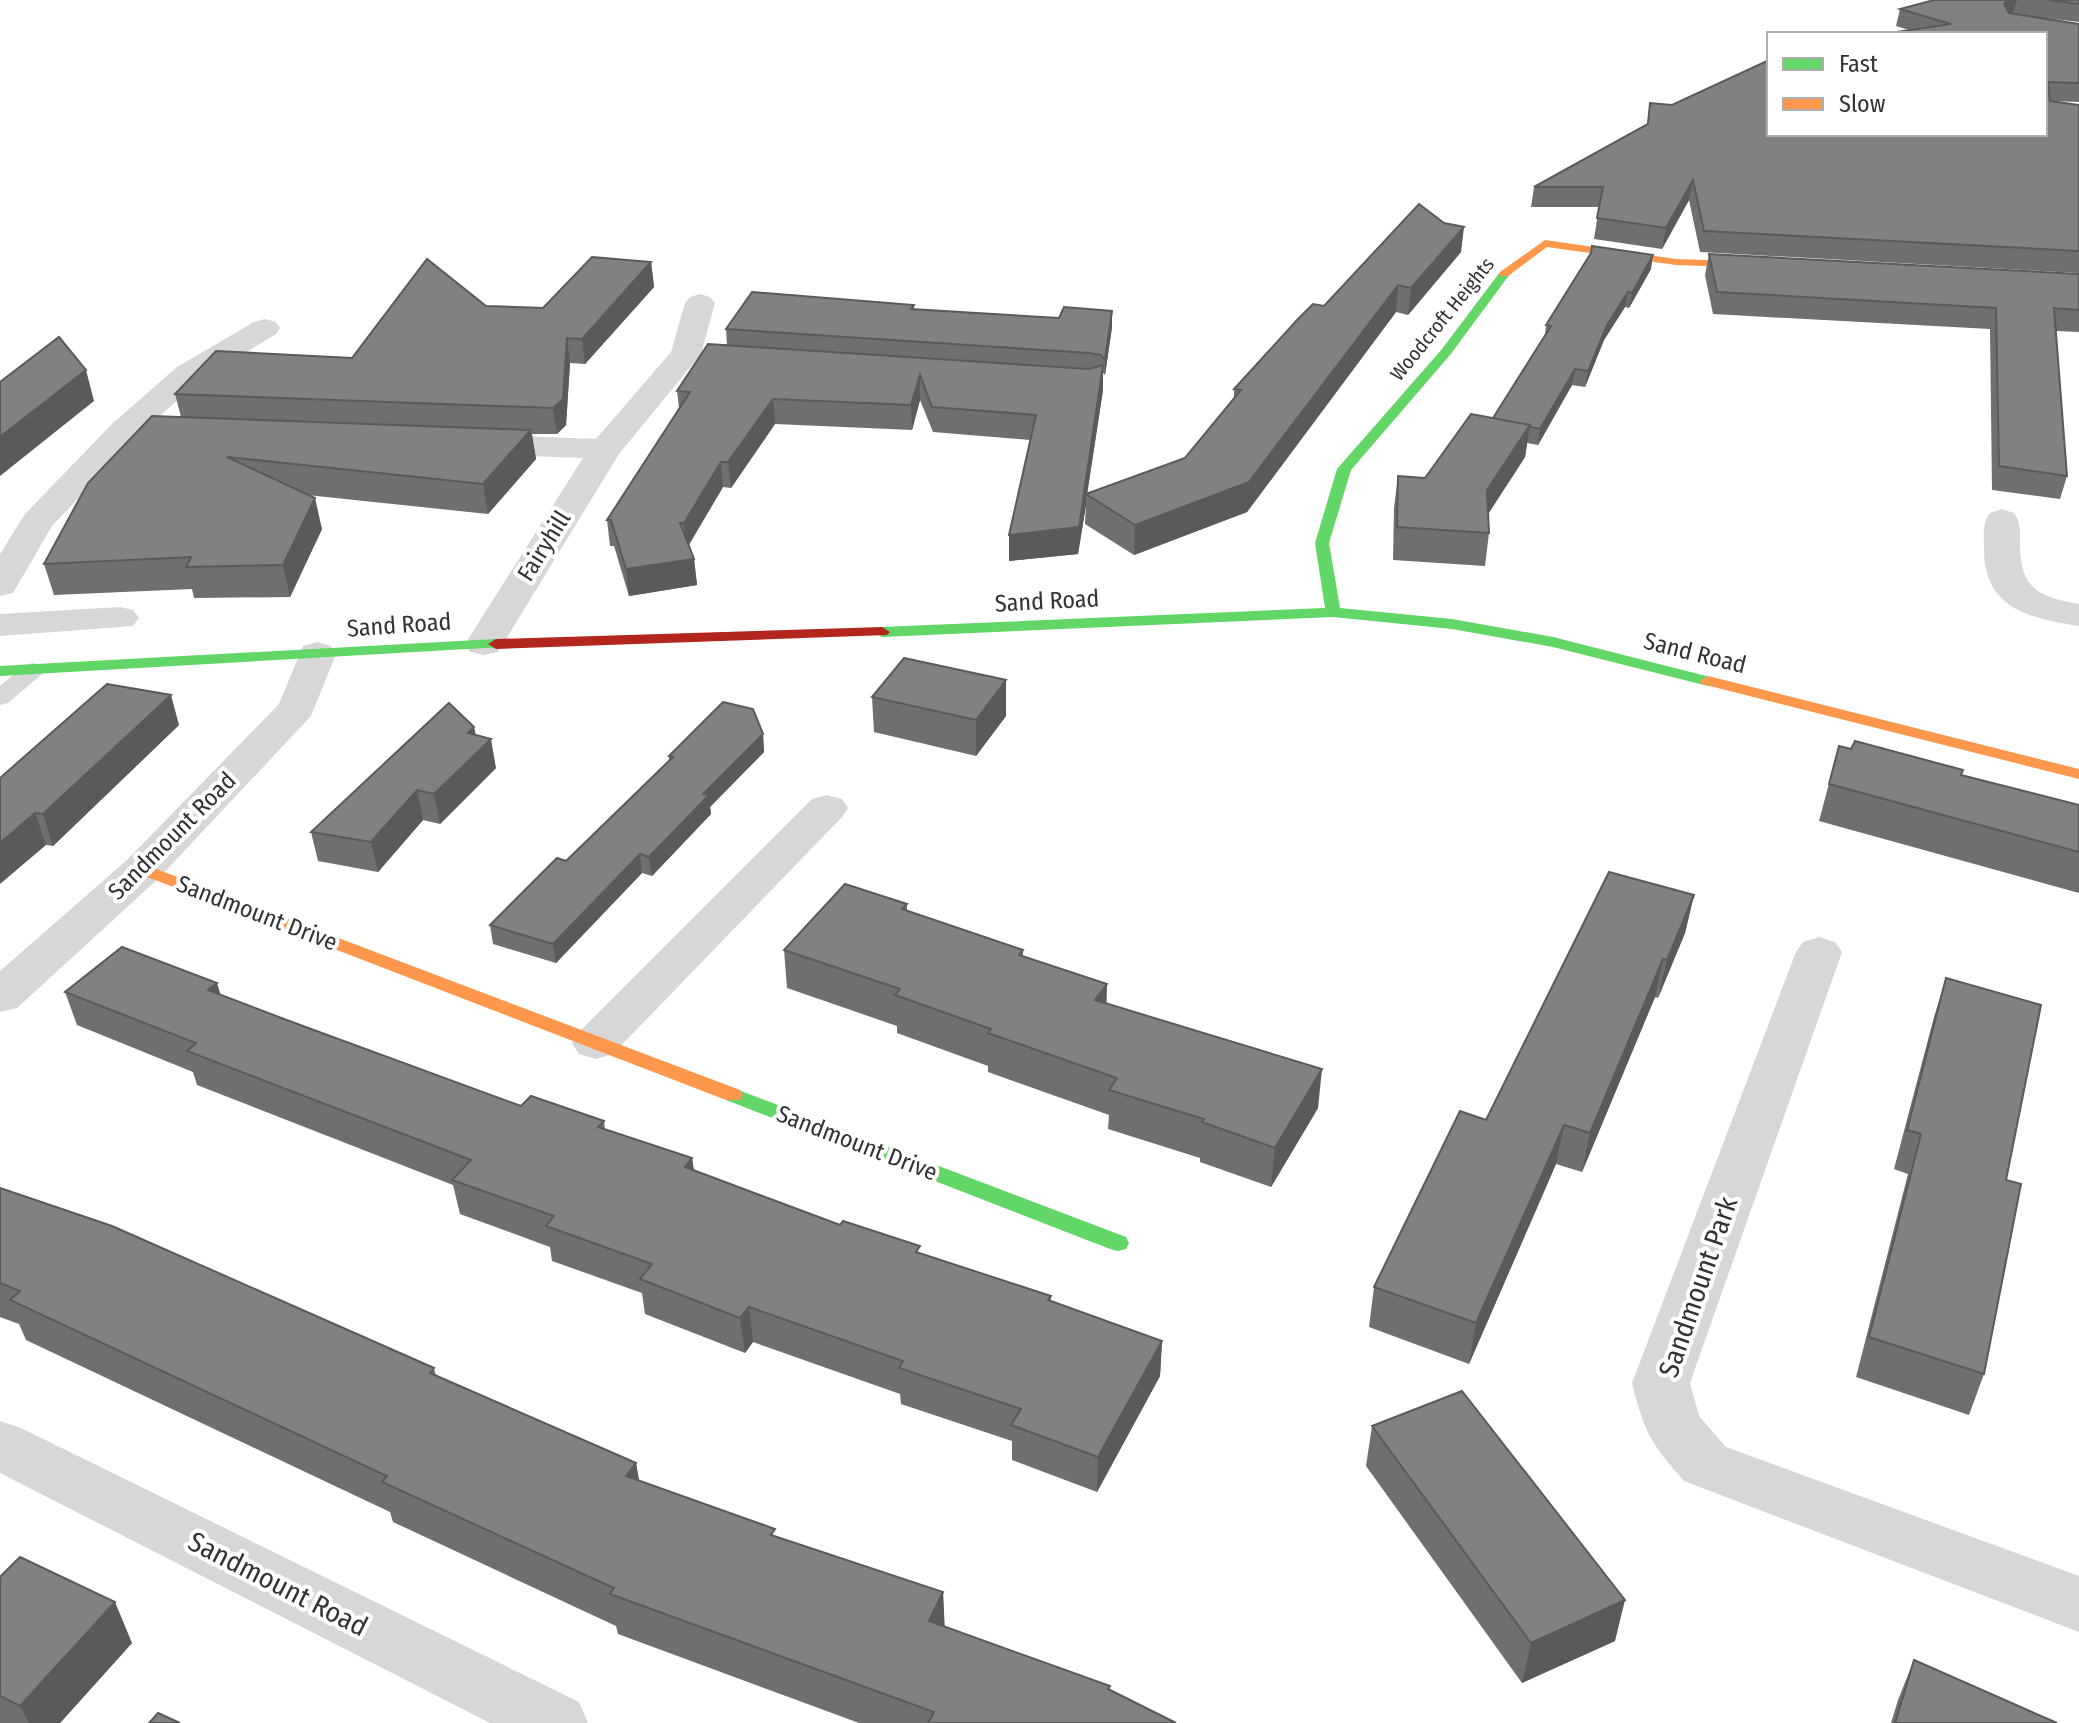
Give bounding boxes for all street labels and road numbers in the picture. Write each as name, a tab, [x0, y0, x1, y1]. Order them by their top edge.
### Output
street label: Woodcroft Heights	[1385, 253, 1499, 385]
street label: Fairyhill	[512, 506, 576, 586]
street label: Sand Road	[994, 584, 1100, 618]
street label: Sand Road	[346, 607, 452, 643]
street label: Sand Road	[1641, 627, 1749, 679]
street label: Sandmount Road	[102, 766, 242, 906]
street label: Sandmount Drive	[173, 870, 341, 956]
street label: Sandmount Drive	[773, 1100, 941, 1186]
street label: Sandmount Park	[1652, 1192, 1745, 1381]
street label: Sandmount Road	[183, 1525, 373, 1643]

